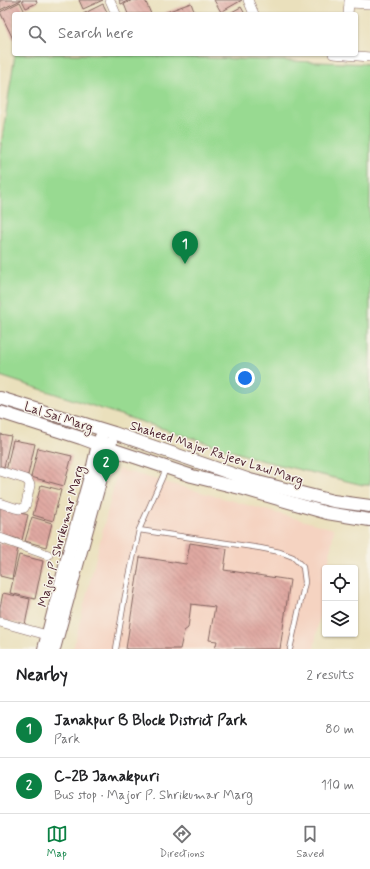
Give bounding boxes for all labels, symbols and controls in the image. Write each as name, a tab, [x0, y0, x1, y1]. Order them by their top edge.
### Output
search box	[12, 12, 358, 56]
icon: search	[26, 23, 48, 45]
text: Search here	[58, 24, 134, 44]
pin: 1	[172, 231, 198, 264]
your location	[235, 368, 255, 388]
street label: Lal Sai Marg	[22, 398, 95, 438]
street label: Shaheed Major Rajeev Laul Marg	[127, 417, 306, 491]
pin: 2	[93, 449, 119, 482]
street label: Major P. Shrikumar Marg	[34, 463, 90, 609]
map controls	[322, 565, 358, 637]
button: locate	[322, 565, 358, 601]
button: layers	[322, 601, 358, 637]
text: Nearby	[16, 664, 68, 686]
text: 2 results	[307, 667, 354, 684]
text: Janakpur B Block District Park	[54, 711, 247, 731]
text: 1	[26, 721, 32, 738]
text: 80 m	[325, 721, 354, 738]
text: Park	[54, 731, 80, 748]
text: C-2B Janakpuri	[54, 767, 159, 787]
text: 2	[26, 777, 32, 794]
text: 110 m	[321, 777, 354, 794]
text: Bus stop · Major P. Shrikumar Marg	[54, 787, 253, 804]
tab: Map	[46, 823, 68, 861]
tab: Directions	[159, 823, 205, 861]
tab: Saved	[296, 823, 324, 861]

